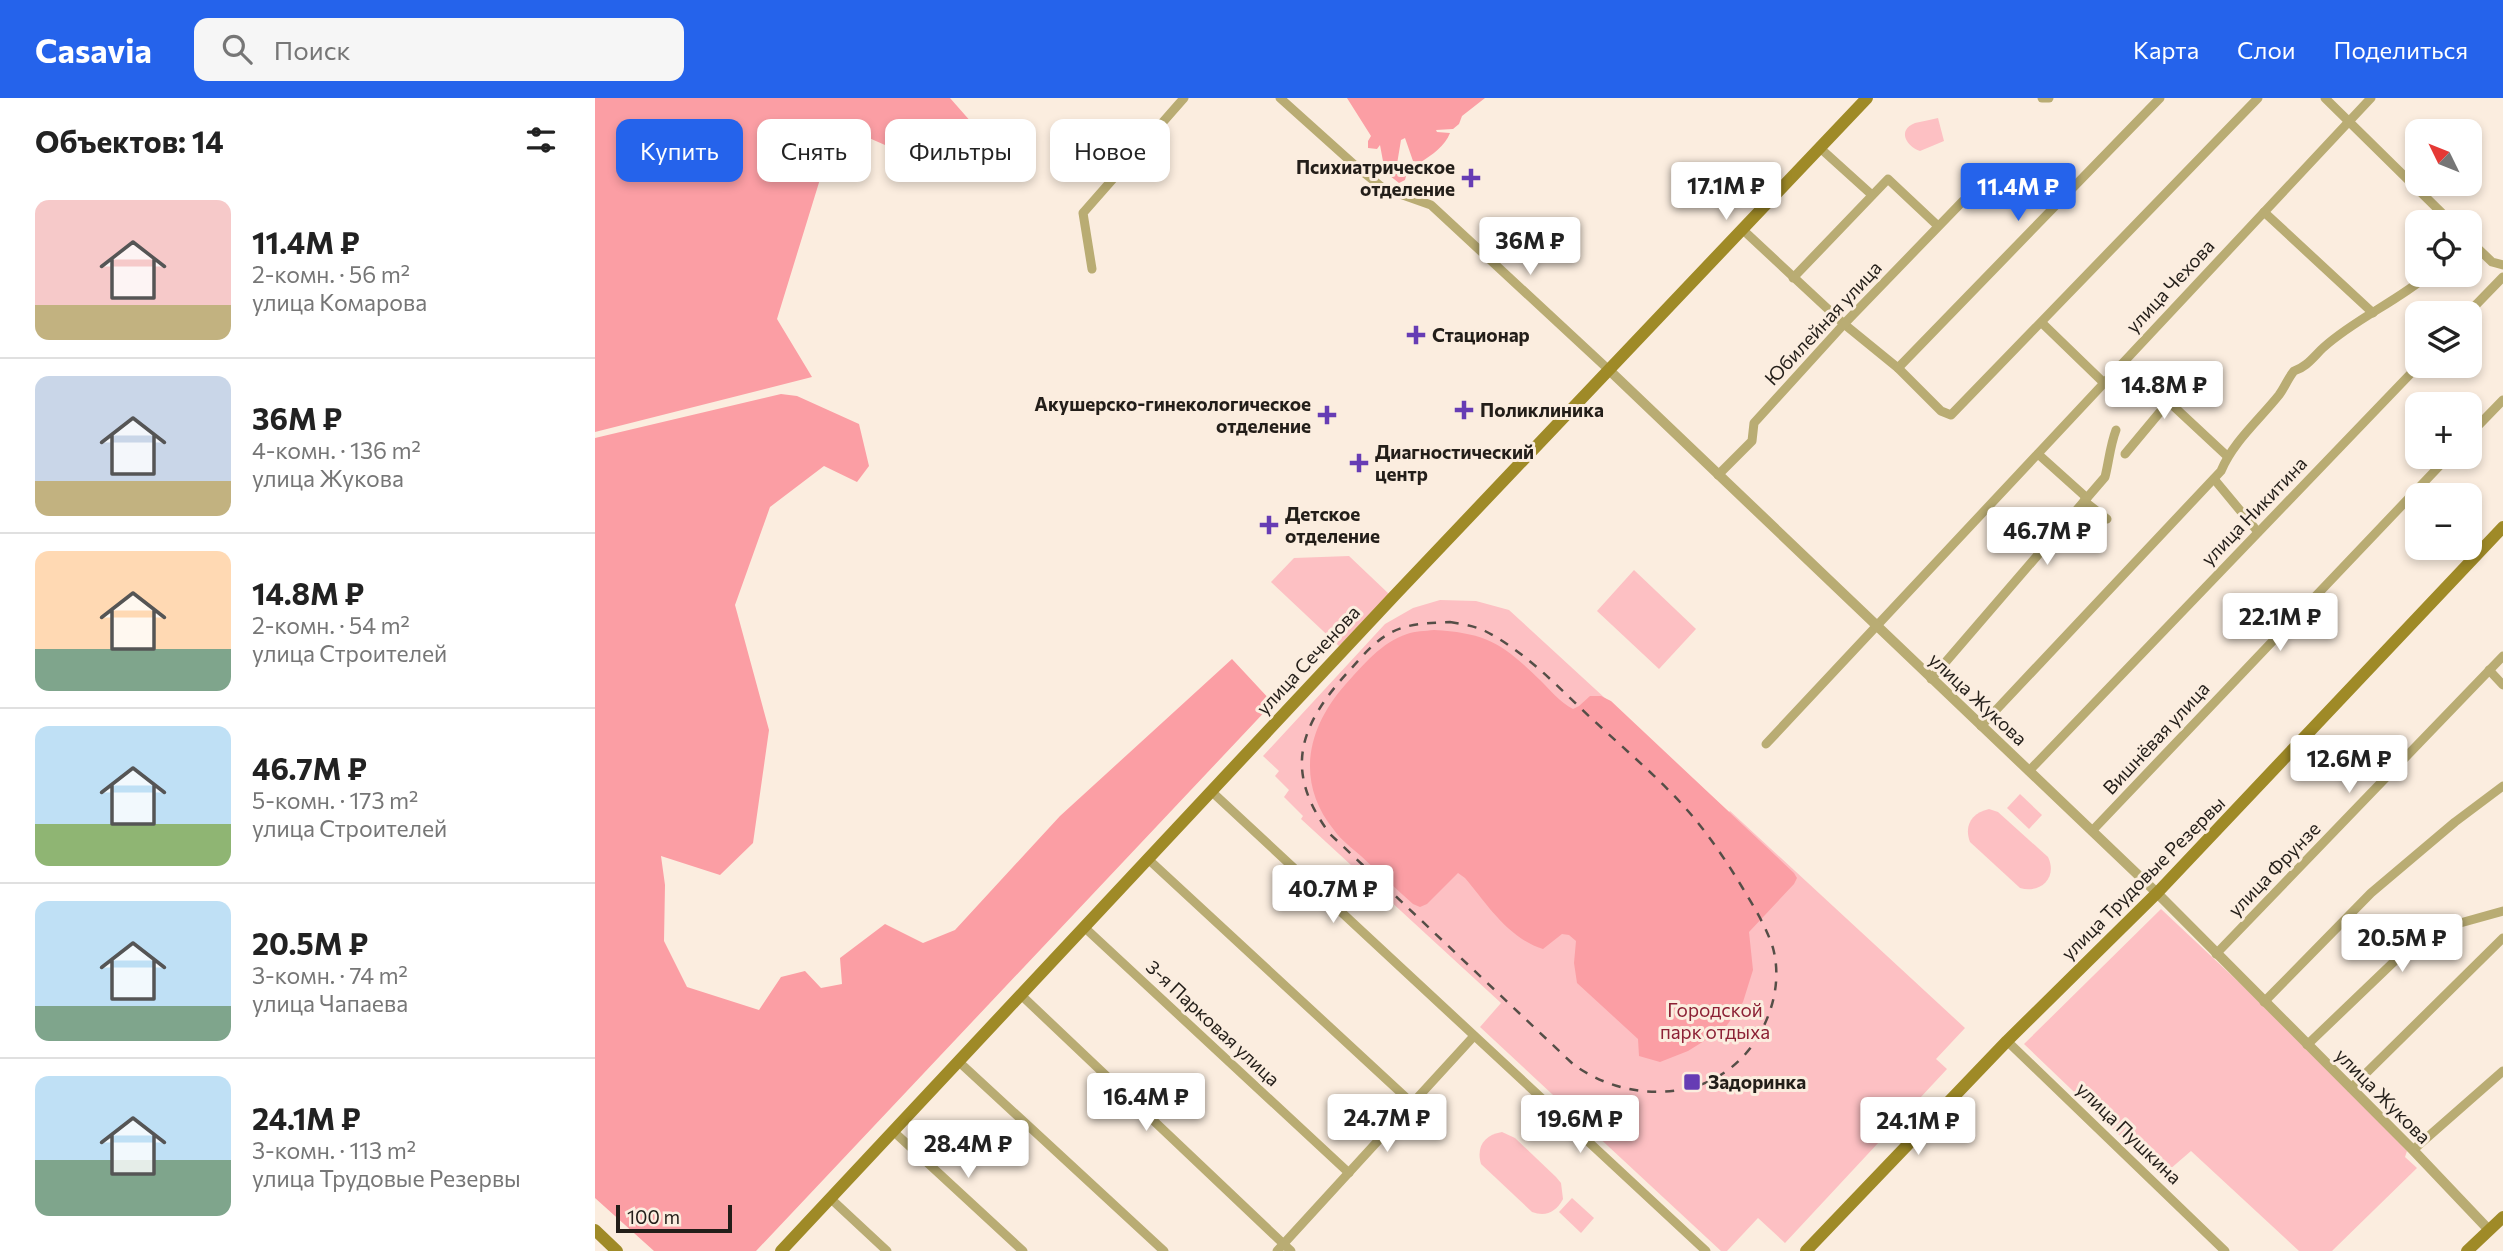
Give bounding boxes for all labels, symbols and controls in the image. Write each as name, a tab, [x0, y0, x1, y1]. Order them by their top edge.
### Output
search box	[194, 18, 684, 81]
text: Casavia	[35, 29, 152, 70]
icon: search	[218, 30, 256, 68]
text: Поиск	[274, 34, 350, 65]
text: Карта	[2133, 35, 2199, 64]
text: Слои	[2237, 35, 2295, 64]
text: Поделиться	[2333, 35, 2468, 64]
chip: Купить	[616, 119, 743, 182]
chip: Снять	[757, 119, 871, 182]
chip: Фильтры	[885, 119, 1036, 182]
chip: Новое	[1050, 119, 1170, 182]
north arrow	[2405, 119, 2481, 196]
map controls	[2405, 119, 2482, 560]
icon: filters	[522, 121, 560, 159]
text: Объектов: 14	[35, 122, 224, 159]
place label: Психиатрическое отделение	[1296, 155, 1455, 200]
pin: 17.1M ₽	[1661, 162, 1791, 222]
pin: 11.4M ₽	[1953, 164, 2083, 223]
marker: Психиатрическое отделение	[1461, 168, 1481, 188]
text: 17.1M ₽	[1687, 171, 1765, 199]
text: 11.4M ₽	[1977, 172, 2059, 200]
button: locate	[2405, 210, 2482, 287]
pin: 36M ₽	[1481, 218, 1579, 277]
text: 11.4M ₽	[252, 223, 360, 260]
text: 36M ₽	[1495, 226, 1565, 254]
icon: home	[91, 228, 175, 312]
street label: улица Чехова	[2120, 234, 2219, 337]
street label: Юбилейная улица	[1759, 256, 1886, 389]
text: 2-комн. · 56 m²	[252, 260, 410, 288]
text: улица Комарова	[252, 288, 427, 316]
button: layers	[2405, 301, 2482, 378]
place label: Стационар	[1432, 323, 1530, 346]
marker: Стационар	[1406, 325, 1426, 345]
pin: 14.8M ₽	[2099, 362, 2229, 421]
text: 14.8M ₽	[2121, 370, 2207, 398]
place label: Акушерско-гинекологическое отделение	[1034, 392, 1311, 437]
button: +	[2405, 392, 2482, 469]
place label: Поликлиника	[1480, 398, 1604, 421]
text: 36M ₽	[252, 399, 342, 436]
marker: Поликлиника	[1454, 400, 1474, 420]
icon: home	[91, 404, 175, 488]
marker: Акушерско-гинекологическое отделение	[1317, 405, 1337, 425]
text: 4-комн. · 136 m²	[252, 436, 421, 464]
place label: Диагностический центр	[1375, 440, 1534, 485]
street label: улица Никитина	[2196, 451, 2311, 570]
marker: Диагностический центр	[1349, 453, 1369, 473]
text: улица Жукова	[252, 464, 404, 492]
button: −	[2405, 483, 2482, 560]
place label: Детское отделение	[1285, 502, 1380, 547]
pin: 46.7M ₽	[1982, 508, 2112, 567]
marker: Детское отделение	[1259, 515, 1279, 535]
text: 46.7M ₽	[2003, 516, 2091, 544]
text: 14.8M ₽	[252, 574, 364, 611]
icon: home	[91, 579, 175, 663]
pin: 22.1M ₽	[2215, 594, 2345, 653]
street label: улица Сеченова	[1251, 600, 1364, 719]
text: 22.1M ₽	[2239, 602, 2321, 630]
text: 2-комн. · 54 m²	[252, 611, 410, 639]
text: улица Строителей	[252, 639, 447, 667]
street label: улица Жукова	[1925, 647, 2032, 750]
street label: Вишнёвая улица	[2098, 677, 2214, 799]
pin: 12.6M ₽	[2284, 736, 2414, 795]
text: 12.6M ₽	[2306, 744, 2392, 772]
text: 46.7M ₽	[252, 749, 367, 786]
icon: home	[91, 754, 175, 838]
text: 5-комн. · 173 m²	[252, 786, 418, 814]
street label: улица Трудовые Резервы	[2056, 791, 2229, 964]
text: улица Строителей	[252, 814, 447, 842]
street label: улица Фрунзе	[2223, 817, 2324, 921]
pin: 40.7M ₽	[1268, 866, 1398, 925]
text: 40.7M ₽	[1288, 874, 1378, 902]
pin: 20.5M ₽	[2337, 914, 2467, 974]
text: 20.5M ₽	[2357, 923, 2447, 951]
text: 20.5M ₽	[252, 924, 368, 961]
icon: home	[91, 929, 175, 1013]
street label: 3-я Парковая улица	[1142, 955, 1285, 1090]
text: 3-комн. · 74 m²	[252, 961, 408, 989]
text: улица Чапаева	[252, 989, 408, 1017]
park label: Городской парк отдыха	[1660, 998, 1770, 1043]
street label: улица Жукова	[2331, 1043, 2436, 1148]
place label: Задоринка	[1708, 1070, 1806, 1093]
marker: Задоринка	[1682, 1072, 1702, 1092]
pin: 16.4M ₽	[1081, 1074, 1211, 1133]
street label: улица Пушкина	[2072, 1077, 2187, 1189]
text: 16.4M ₽	[1103, 1082, 1189, 1110]
pin: 24.7M ₽	[1322, 1094, 1452, 1154]
pin: 19.6M ₽	[1515, 1096, 1645, 1155]
pin: 24.1M ₽	[1853, 1098, 1983, 1157]
text: 24.1M ₽	[252, 1099, 361, 1136]
text: 24.7M ₽	[1343, 1103, 1431, 1131]
icon: home	[91, 1104, 175, 1188]
text: 19.6M ₽	[1537, 1104, 1623, 1132]
text: 24.1M ₽	[1876, 1106, 1960, 1134]
pin: 28.4M ₽	[903, 1121, 1033, 1180]
text: 28.4M ₽	[924, 1129, 1012, 1157]
text: 3-комн. · 113 m²	[252, 1136, 416, 1164]
text: улица Трудовые Резервы	[252, 1164, 521, 1192]
scale bar	[616, 1202, 731, 1234]
text: 100 m	[627, 1205, 680, 1228]

